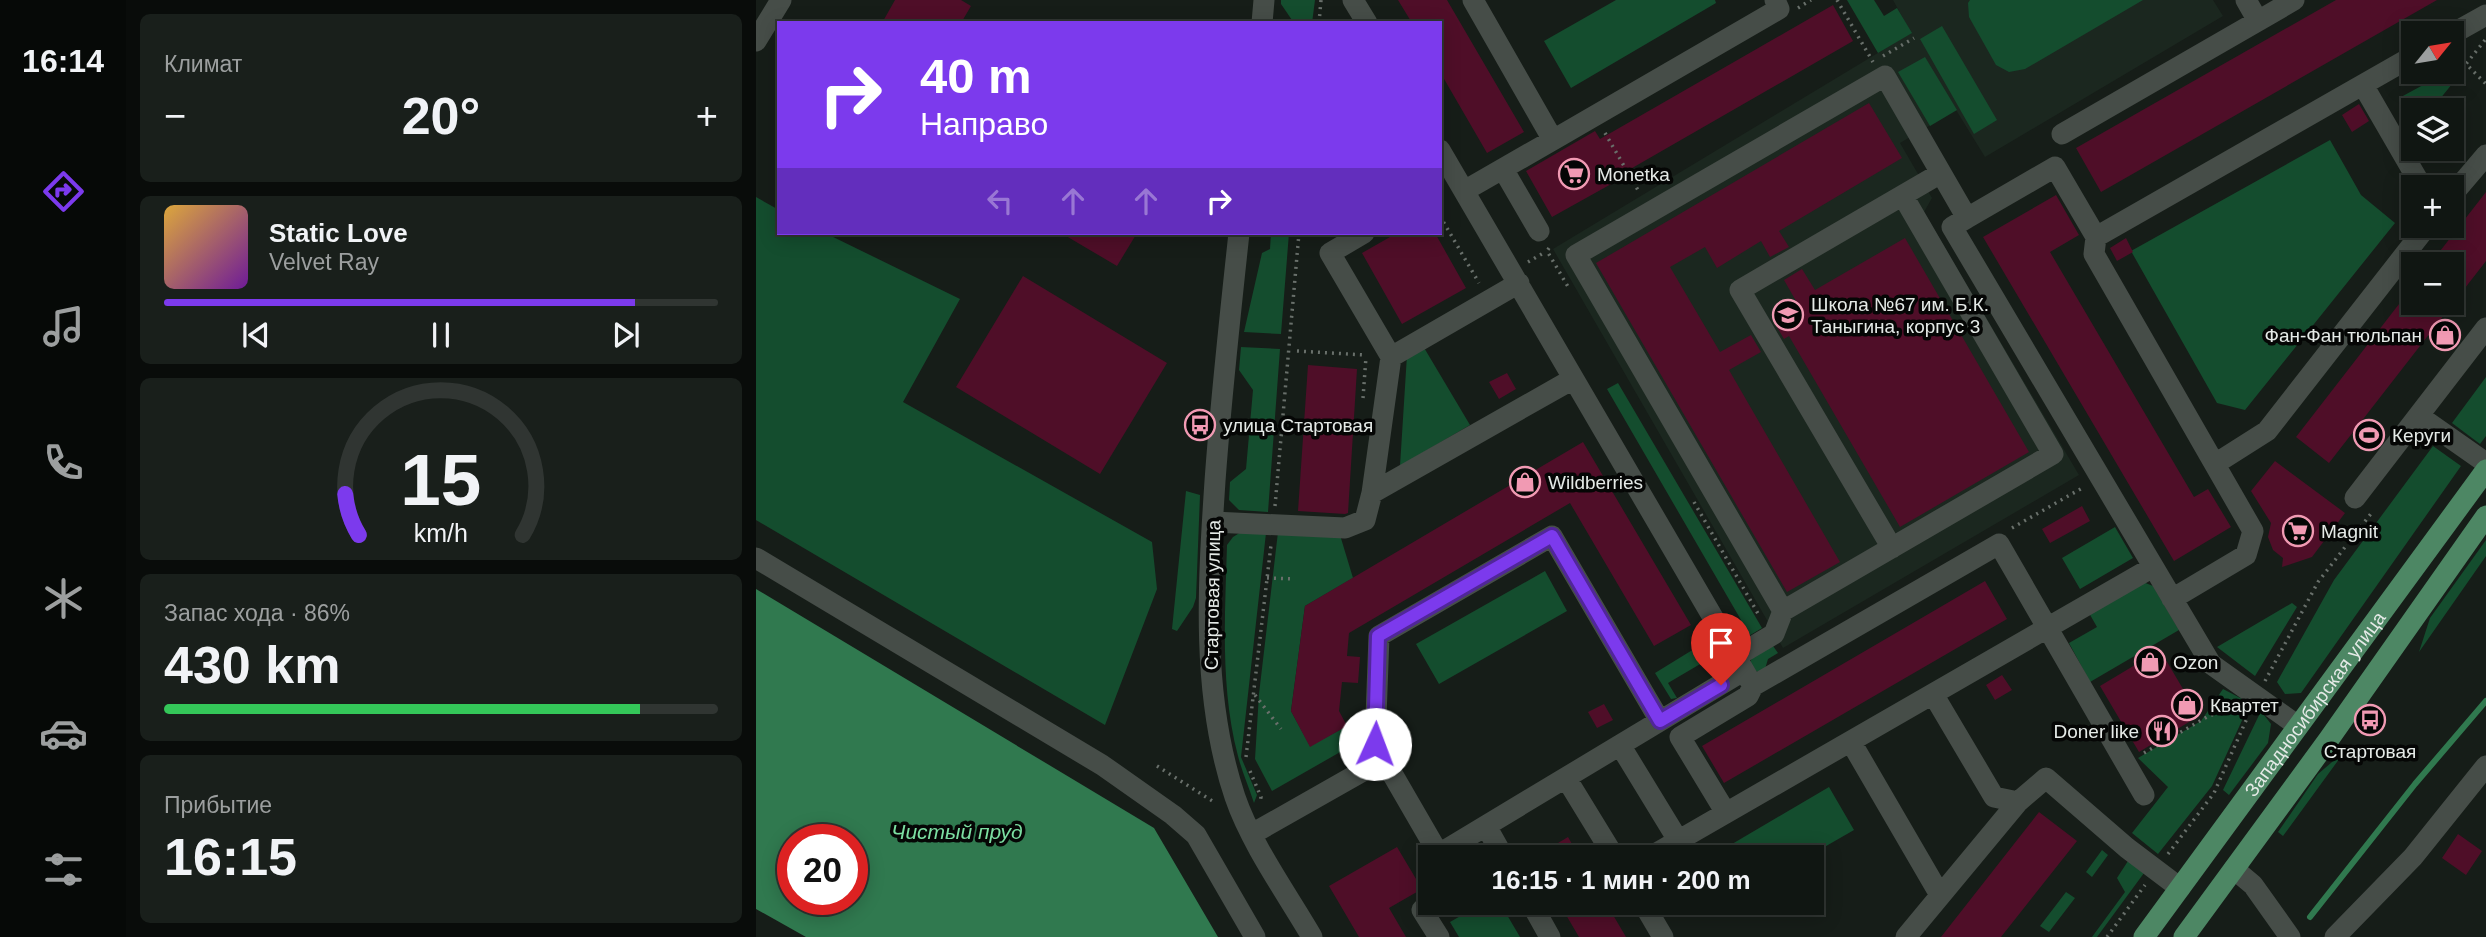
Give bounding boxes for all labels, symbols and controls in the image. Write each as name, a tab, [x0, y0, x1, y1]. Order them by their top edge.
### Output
north arrow	[2401, 21, 2464, 84]
map controls	[2401, 21, 2464, 315]
text: 16:14	[22, 43, 104, 79]
icon: right	[805, 49, 896, 140]
text: 40 m	[920, 49, 1032, 103]
text: Климат	[164, 51, 242, 77]
text: 20°	[402, 87, 480, 145]
text: −	[164, 95, 186, 137]
text: +	[696, 95, 718, 137]
button: layers	[2401, 98, 2464, 161]
text: Направо	[920, 106, 1048, 142]
supermarket icon: Monetka	[1557, 157, 1591, 191]
place label: Monetka	[1597, 164, 1670, 185]
icon: directions	[39, 167, 88, 216]
button: +	[2401, 175, 2464, 238]
icon: left	[981, 182, 1019, 220]
icon: ahead	[1054, 182, 1092, 220]
icon: ahead	[1127, 182, 1165, 220]
icon: right	[1200, 182, 1238, 220]
text: Static Love	[269, 218, 408, 248]
text: Velvet Ray	[269, 249, 379, 275]
button: −	[2401, 252, 2464, 315]
place label: Школа №67 им. Б.К. Таныгина, корпус 3	[1811, 294, 1989, 337]
school or university icon: Школа №67 им. Б.К. Таныгина, корпус 3	[1771, 298, 1805, 332]
icon: music	[39, 302, 88, 351]
icon: previous	[237, 316, 275, 354]
icon: pause	[422, 316, 460, 354]
icon: next	[607, 316, 645, 354]
shop icon: Фан-Фан тюльпан	[2428, 318, 2462, 352]
place label: Фан-Фан тюльпан	[2265, 325, 2422, 346]
bus stop icon: улица Стартовая	[1183, 408, 1217, 442]
place label: улица Стартовая	[1223, 415, 1373, 436]
sports icon: Керуги	[2352, 418, 2386, 452]
place label: Керуги	[2392, 425, 2451, 446]
icon: phone	[39, 438, 88, 487]
text: 15	[401, 439, 481, 520]
shop icon: Wildberries	[1508, 465, 1542, 499]
place label: Wildberries	[1548, 472, 1643, 493]
supermarket icon: Magnit	[2281, 514, 2315, 548]
text: km/h	[414, 518, 468, 546]
street label: Стартовая улица	[1201, 519, 1224, 670]
place label: Magnit	[2321, 521, 2379, 542]
icon: climate	[39, 574, 88, 623]
text: Запас хода · 86%	[164, 600, 350, 626]
street label: Западносибирская улица	[2241, 607, 2390, 801]
pin	[1691, 613, 1751, 685]
icon: arrive	[1702, 624, 1740, 662]
text: 430 km	[164, 636, 340, 694]
shop icon: Ozon	[2133, 645, 2167, 679]
place label: Ozon	[2173, 652, 2218, 673]
shop icon: Квартет	[2170, 688, 2204, 722]
place label: Квартет	[2210, 695, 2279, 716]
bus stop icon: Стартовая	[2353, 703, 2387, 737]
position arrow	[1338, 707, 1412, 781]
icon: car	[39, 709, 88, 758]
restaurant icon: Doner like	[2145, 714, 2179, 748]
place label: Doner like	[2053, 721, 2139, 742]
place label: Стартовая	[2324, 741, 2416, 762]
text: Прибытие	[164, 792, 272, 818]
water label: Чистый пруд	[891, 820, 1023, 843]
speed limit sign: 20	[777, 824, 868, 915]
text: 16:15	[164, 828, 297, 886]
icon: filters	[39, 845, 88, 894]
text: 16:15 · 1 мин · 200 m	[1491, 865, 1751, 895]

